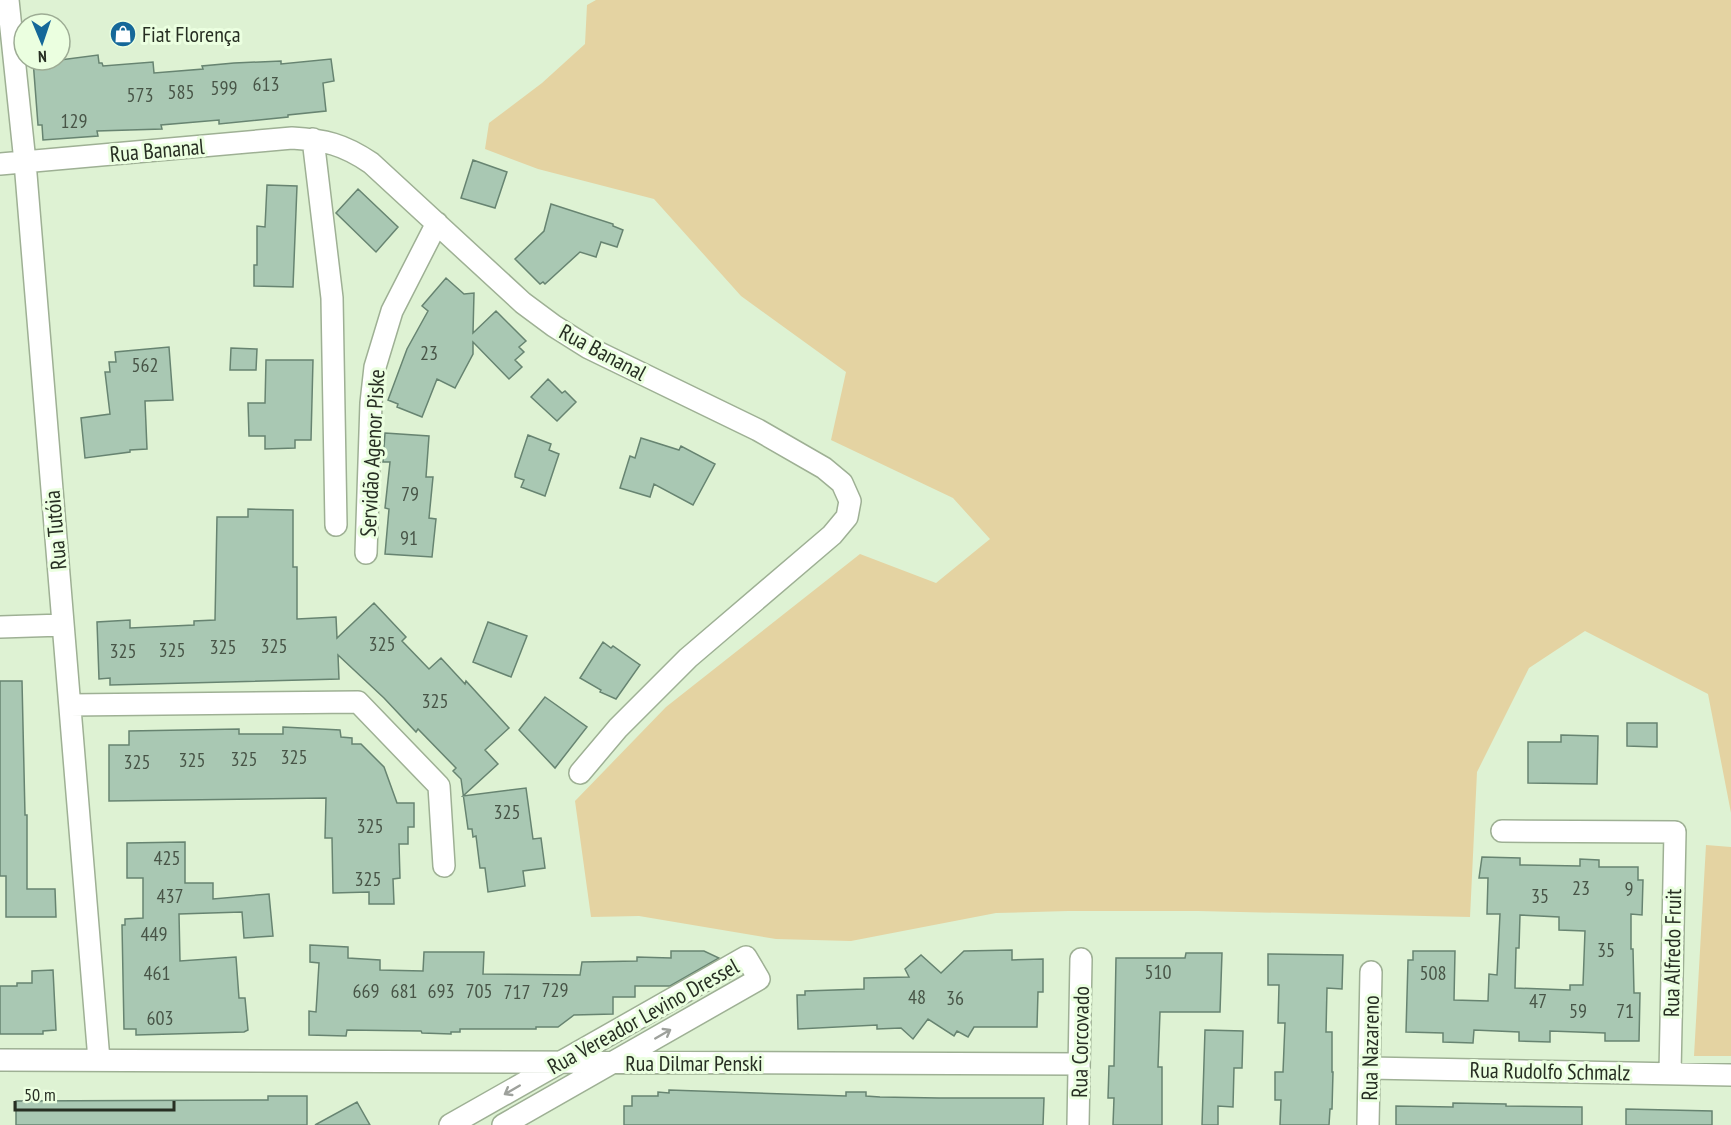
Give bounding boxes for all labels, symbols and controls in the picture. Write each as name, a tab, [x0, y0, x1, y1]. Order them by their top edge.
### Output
north arrow	[12, 12, 72, 72]
shop icon: Fiat Florença	[108, 19, 138, 49]
place label: Fiat Florença	[142, 20, 241, 48]
text: N	[38, 47, 47, 67]
house number: 613	[253, 71, 280, 97]
house number: 599	[211, 75, 238, 101]
house number: 585	[168, 79, 195, 105]
house number: 573	[127, 82, 154, 108]
house number: 129	[61, 108, 88, 134]
street label: Rua Bananal	[109, 132, 206, 168]
street label: Rua Bananal	[555, 317, 652, 387]
house number: 23	[420, 340, 438, 366]
house number: 562	[132, 352, 159, 378]
street label: Servidão Agenor Piske	[354, 368, 390, 538]
house number: 79	[401, 481, 419, 507]
street label: Rua Tutóia	[38, 489, 72, 571]
house number: 91	[400, 525, 418, 551]
house number: 325	[369, 631, 396, 657]
house number: 325	[261, 633, 288, 659]
house number: 325	[210, 634, 237, 660]
house number: 325	[159, 637, 186, 663]
house number: 325	[110, 638, 137, 664]
house number: 325	[422, 688, 449, 714]
house number: 325	[281, 744, 308, 770]
house number: 325	[231, 746, 258, 772]
house number: 325	[179, 747, 206, 773]
house number: 325	[124, 749, 151, 775]
house number: 325	[494, 799, 521, 825]
house number: 325	[357, 813, 384, 839]
house number: 425	[154, 845, 181, 871]
house number: 325	[355, 866, 382, 892]
house number: 23	[1572, 875, 1590, 901]
house number: 9	[1625, 876, 1634, 902]
house number: 437	[157, 883, 184, 909]
house number: 35	[1531, 883, 1549, 909]
street label: Rua Alfredo Fruit	[1657, 889, 1687, 1017]
house number: 449	[141, 921, 168, 947]
house number: 35	[1597, 937, 1615, 963]
street label: Rua Vereador Levino Dressel	[542, 951, 744, 1080]
house number: 510	[1145, 959, 1172, 985]
house number: 461	[144, 960, 171, 986]
house number: 508	[1420, 960, 1447, 986]
house number: 729	[542, 977, 569, 1003]
house number: 669	[353, 978, 380, 1004]
house number: 681	[391, 978, 418, 1004]
house number: 693	[428, 978, 455, 1004]
house number: 705	[466, 978, 493, 1004]
house number: 717	[504, 979, 531, 1005]
house number: 48	[908, 984, 926, 1010]
house number: 36	[946, 985, 964, 1011]
street label: Rua Corcovado	[1065, 986, 1095, 1098]
house number: 47	[1529, 988, 1547, 1014]
street label: Rua Nazareno	[1355, 995, 1385, 1101]
house number: 59	[1569, 998, 1587, 1024]
house number: 71	[1616, 998, 1634, 1024]
house number: 603	[147, 1005, 174, 1031]
one-way arrow	[655, 1027, 672, 1039]
street label: Rua Dilmar Penski	[625, 1049, 763, 1077]
street label: Rua Rudolfo Schmalz	[1469, 1056, 1631, 1086]
scale bar	[15, 1074, 174, 1112]
text: 50 m	[24, 1083, 56, 1106]
one-way arrow	[504, 1085, 522, 1096]

